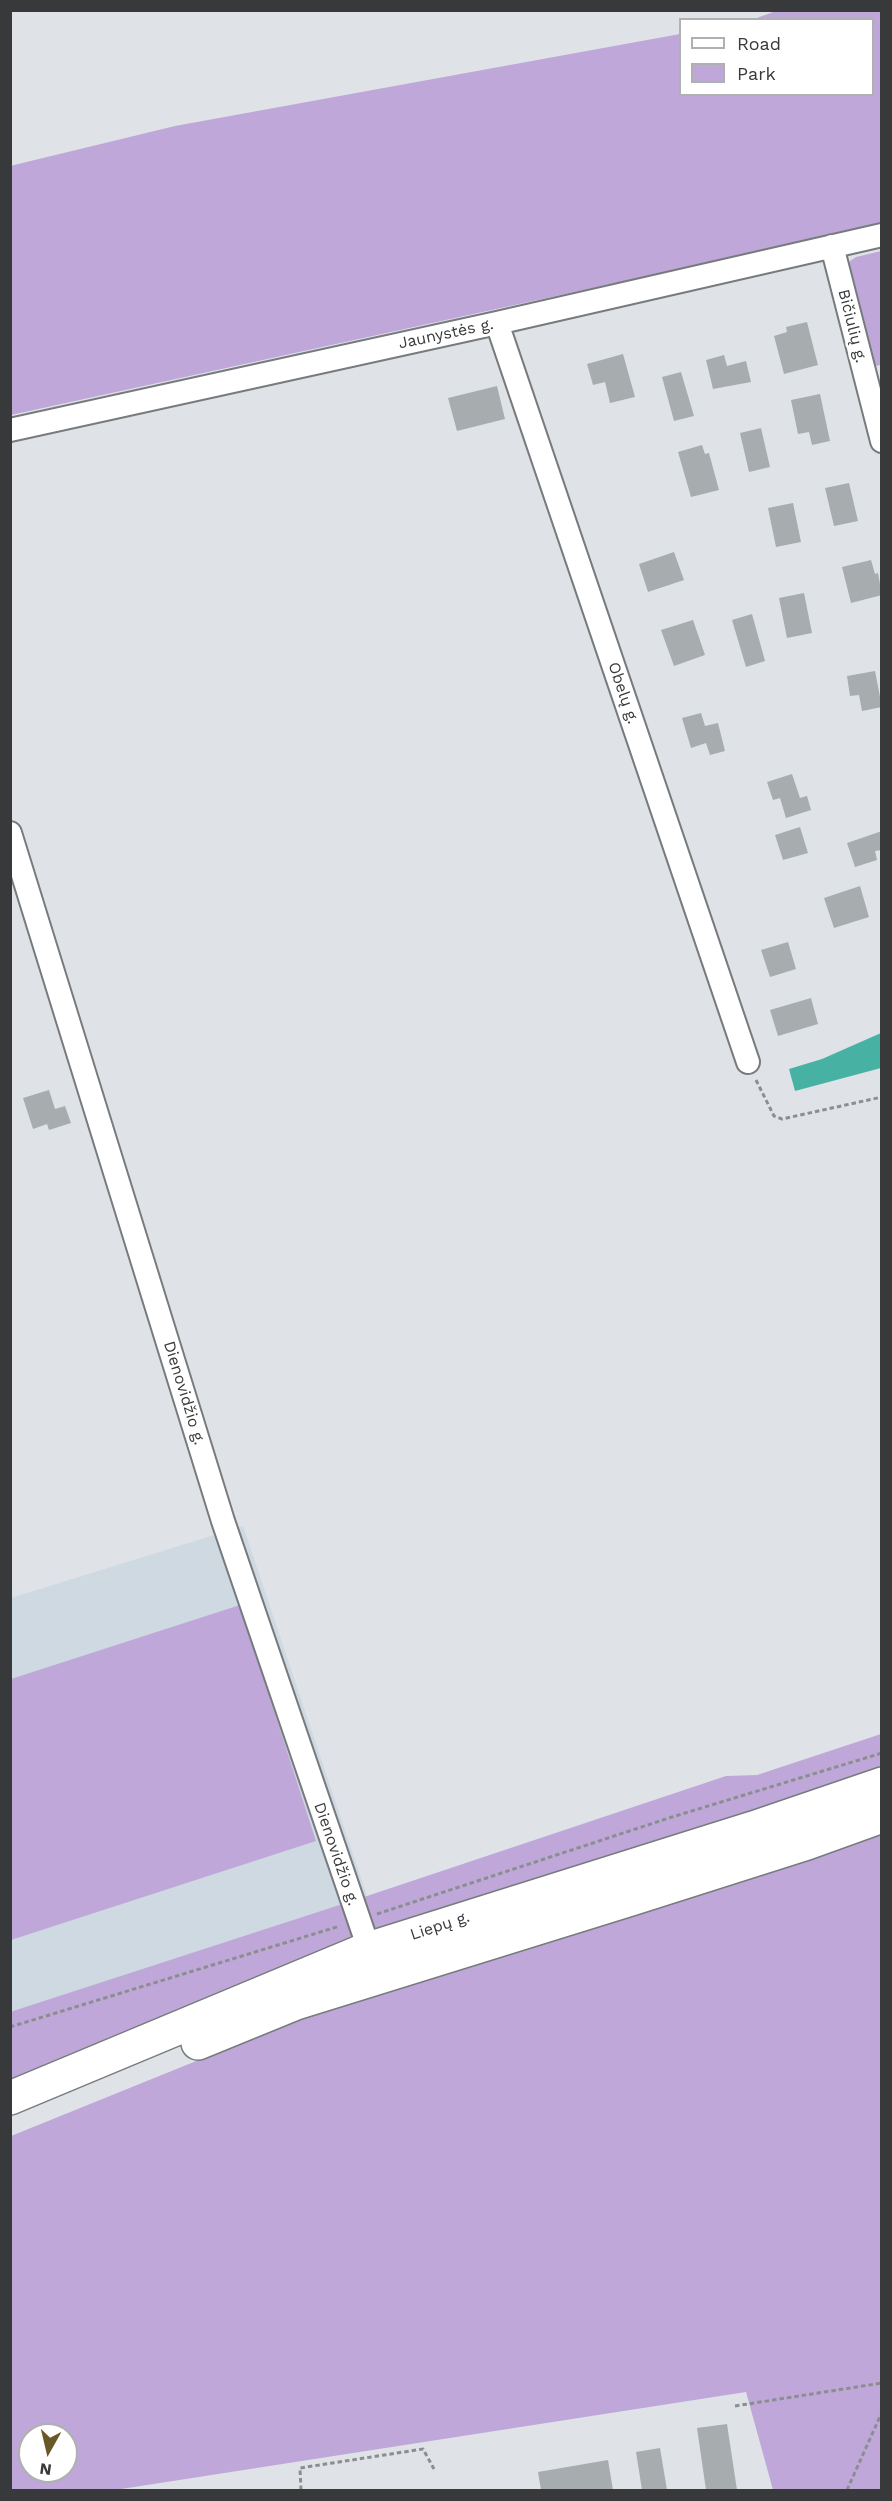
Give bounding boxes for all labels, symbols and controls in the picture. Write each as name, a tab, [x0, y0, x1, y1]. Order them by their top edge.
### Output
legend	[679, 18, 874, 96]
text: Road	[737, 33, 781, 54]
text: Park	[737, 63, 776, 84]
street label: Bičiulių g.	[834, 287, 870, 365]
street label: Jaunystės g.	[397, 315, 495, 353]
street label: Obelų g.	[603, 660, 643, 726]
street label: Dienovidžio g.	[159, 1339, 209, 1447]
street label: Dienovidžio g.	[309, 1800, 363, 1908]
street label: Liepų g.	[408, 1907, 472, 1945]
north arrow	[18, 2423, 78, 2483]
text: N	[39, 2459, 53, 2480]

